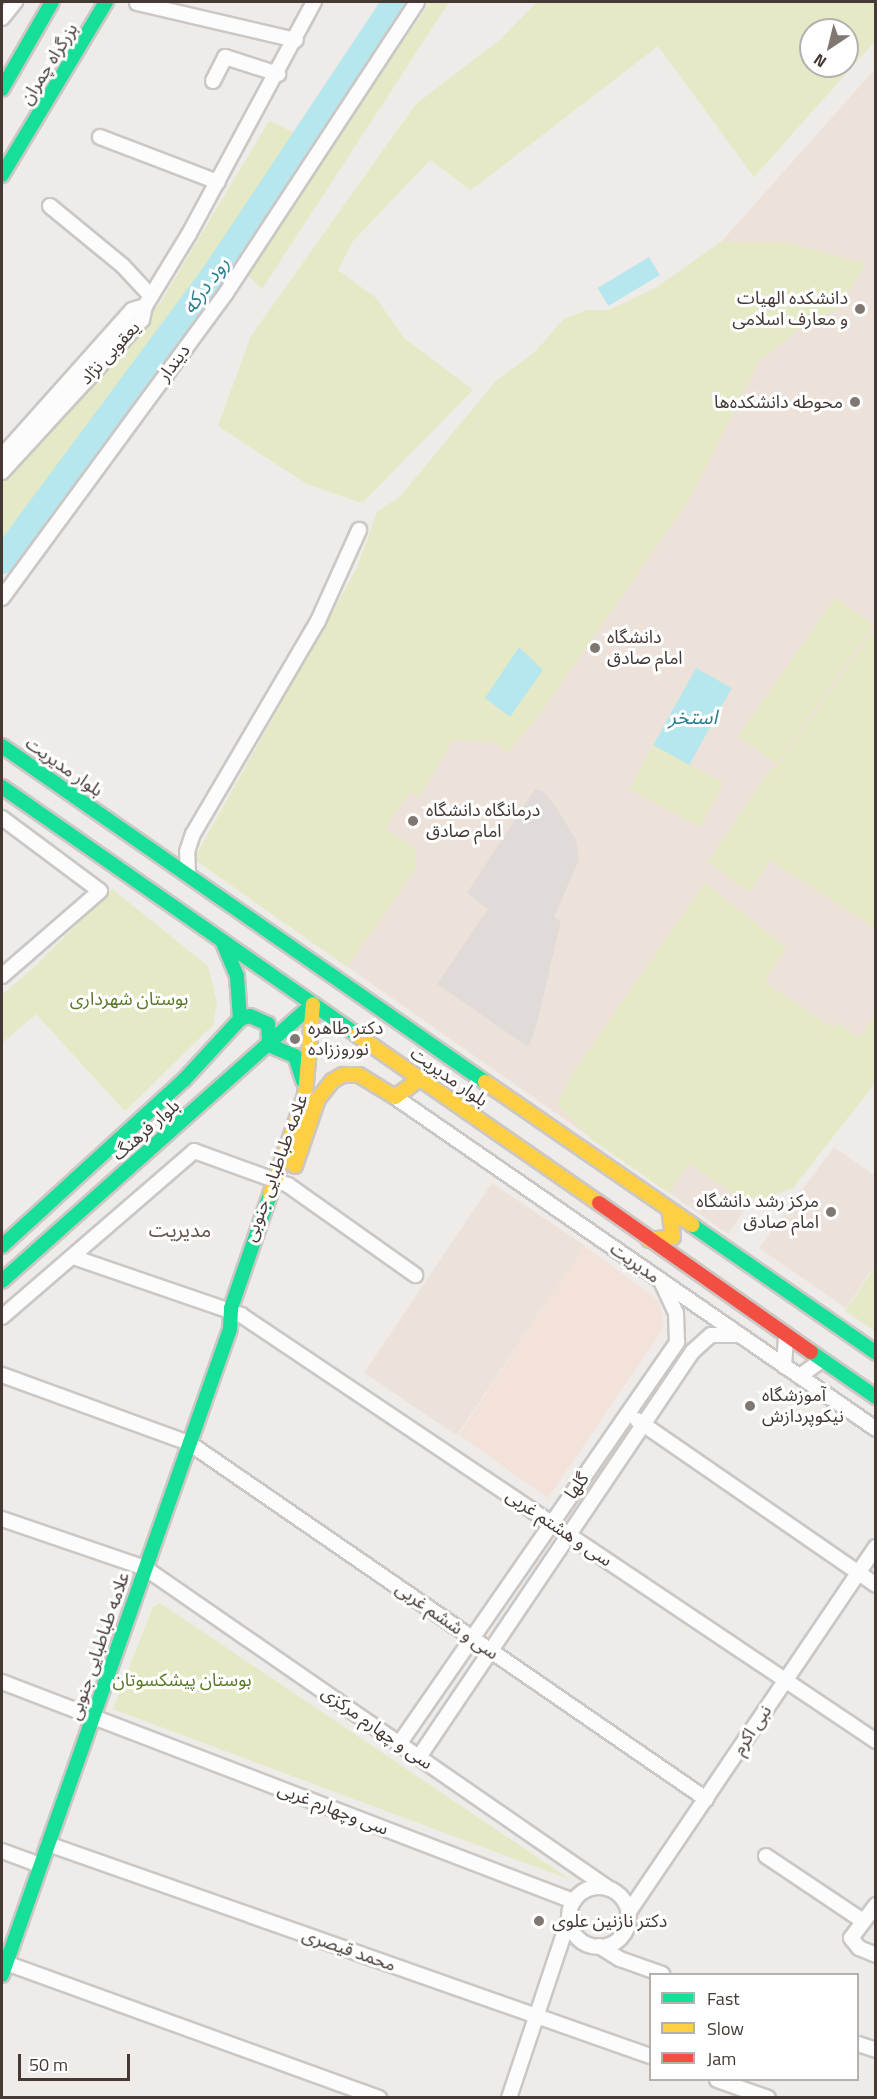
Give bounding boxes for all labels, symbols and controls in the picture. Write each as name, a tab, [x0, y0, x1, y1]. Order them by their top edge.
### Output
north arrow	[799, 18, 859, 78]
street label: بزرگراه چمران	[16, 19, 82, 109]
text: N	[808, 48, 831, 74]
water label: رود درکه	[176, 252, 234, 318]
place label: دانشکده الهیات و معارف اسلامی	[732, 288, 848, 330]
marker: دانشکده الهیات و معارف اسلامی	[853, 302, 867, 316]
street label: یعقوبی نژاد	[75, 317, 145, 389]
street label: دیندار	[153, 340, 195, 386]
place label: محوطه دانشکده‌ها	[714, 391, 843, 413]
marker: محوطه دانشکده‌ها	[848, 395, 862, 409]
place label: دانشگاه امام صادق	[607, 627, 683, 670]
marker: دانشگاه امام صادق	[588, 641, 602, 655]
water label: استخر	[669, 704, 717, 728]
street label: بلوار مدیریت	[21, 732, 107, 802]
place label: درمانگاه دانشگاه امام صادق	[426, 800, 540, 842]
marker: درمانگاه دانشگاه امام صادق	[404, 812, 422, 830]
park label: بوستان شهرداری	[70, 988, 188, 1010]
place label: دکتر طاهره نوروززاده	[308, 1018, 383, 1060]
marker: دکتر طاهره نوروززاده	[286, 1030, 304, 1048]
street label: بلوار مدیریت	[406, 1042, 492, 1112]
street label: علامه طباطبایی جنوبی	[239, 1091, 313, 1245]
street label: بلوار فرهنگ	[108, 1095, 184, 1165]
place label: مرکز رشد دانشگاه امام صادق	[696, 1191, 819, 1234]
marker: مرکز رشد دانشگاه امام صادق	[824, 1205, 838, 1219]
district label: مدیریت	[149, 1217, 211, 1241]
street label: مدیریت	[606, 1238, 664, 1288]
place label: آموزشگاه نیکوپردازش	[762, 1385, 844, 1428]
marker: آموزشگاه نیکوپردازش	[743, 1399, 757, 1413]
street label: گلها	[560, 1469, 594, 1503]
street label: سی و هشتم غربی	[502, 1485, 616, 1571]
street label: علامه طباطبایی جنوبی	[64, 1569, 134, 1723]
street label: سی و ششم غربی	[391, 1578, 503, 1664]
park label: بوستان پیشکسوتان	[113, 1669, 251, 1691]
street label: سی و چهارم مرکزی	[317, 1682, 437, 1774]
street label: نبی اکرم	[728, 1701, 776, 1759]
street label: سی وچهارم غربی	[275, 1778, 391, 1840]
place label: دکتر نازنین علوی	[552, 1910, 667, 1932]
marker: دکتر نازنین علوی	[530, 1912, 548, 1930]
street label: محمد قیصری	[299, 1924, 399, 1976]
legend	[649, 1973, 859, 2081]
text: Fast	[707, 1985, 740, 2012]
text: Slow	[707, 2015, 744, 2042]
scale bar	[21, 2042, 134, 2080]
text: Jam	[707, 2045, 736, 2072]
text: 50 m	[29, 2051, 68, 2078]

